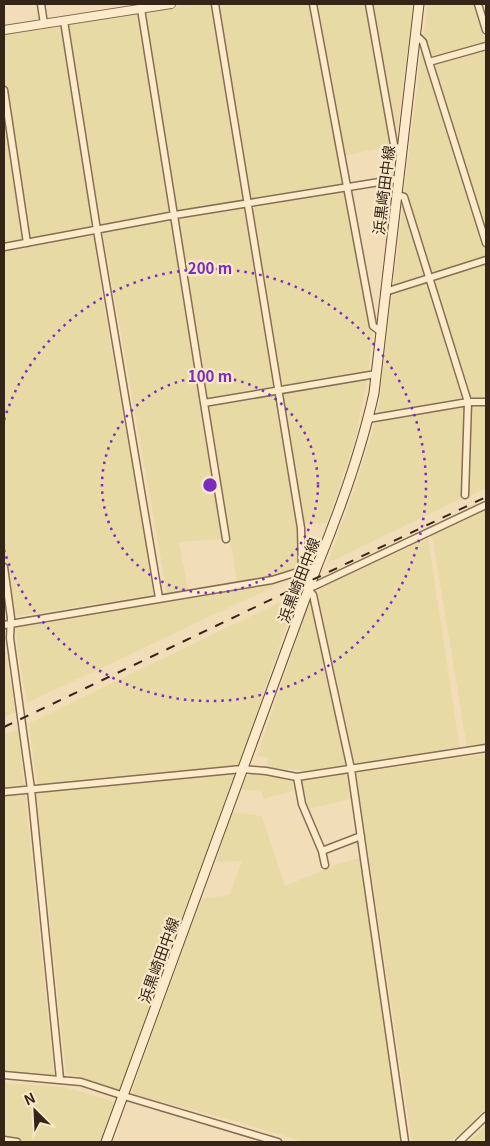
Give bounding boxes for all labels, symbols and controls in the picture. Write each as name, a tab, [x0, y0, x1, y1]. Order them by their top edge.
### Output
street label: 浜黒崎田中線	[367, 144, 399, 236]
text: 200 m	[188, 257, 232, 278]
text: 100 m	[188, 365, 232, 386]
centre of rings	[201, 476, 219, 494]
street label: 浜黒崎田中線	[272, 534, 324, 626]
street label: 浜黒崎田中線	[133, 914, 183, 1006]
north arrow	[10, 1086, 60, 1136]
text: N	[20, 1087, 38, 1109]

